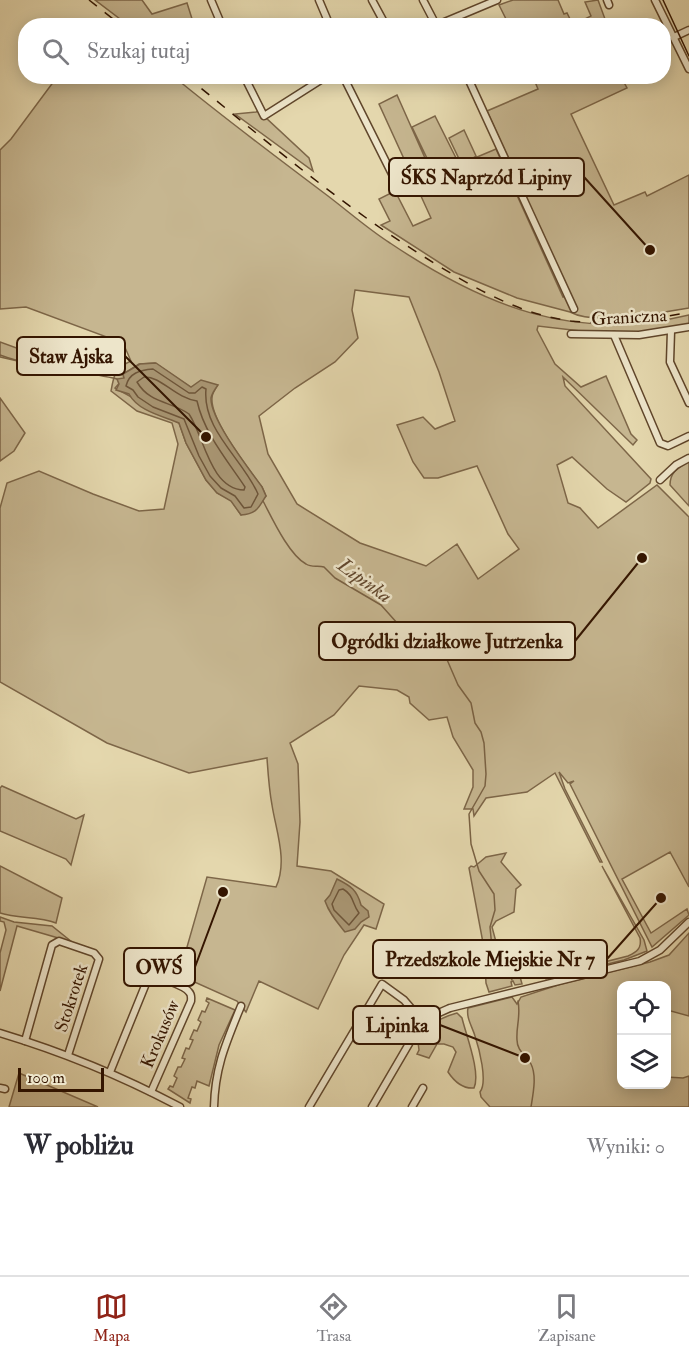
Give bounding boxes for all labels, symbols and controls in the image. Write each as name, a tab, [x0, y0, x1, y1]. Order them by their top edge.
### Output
search box	[18, 18, 671, 84]
icon: search	[39, 35, 72, 68]
text: Szukaj tutaj	[87, 37, 190, 65]
callout: ŚKS Naprzód Lipiny	[389, 158, 584, 196]
text: ŚKS Naprzód Lipiny	[401, 164, 573, 191]
street label: Graniczna	[591, 304, 668, 331]
callout: Staw Ajska	[17, 337, 125, 375]
text: Staw Ajska	[29, 344, 114, 369]
water label: Lipinka	[332, 552, 397, 608]
callout: Ogródki działkowe Jutrzenka	[319, 622, 575, 660]
text: Ogródki działkowe Jutrzenka	[331, 629, 564, 655]
callout: Przedszkole Miejskie Nr 7	[373, 940, 607, 978]
text: Przedszkole Miejskie Nr 7	[385, 947, 596, 972]
callout: OWŚ	[124, 948, 195, 986]
text: OWŚ	[135, 954, 183, 980]
street label: Stokrotek	[50, 961, 93, 1035]
map controls	[617, 981, 671, 1089]
button: locate	[617, 981, 671, 1035]
street label: Krokusów	[136, 996, 185, 1072]
callout: Lipinka	[353, 1006, 440, 1044]
text: Lipinka	[365, 1013, 429, 1039]
button: layers	[617, 1035, 671, 1089]
scale bar	[18, 1065, 104, 1092]
text: 100 m	[27, 1068, 65, 1088]
text: W pobliżu	[24, 1130, 134, 1162]
text: Wyniki: 0	[587, 1134, 665, 1159]
tab: Mapa	[93, 1290, 130, 1346]
tab: Trasa	[316, 1290, 351, 1346]
tab: Zapisane	[538, 1290, 596, 1346]

